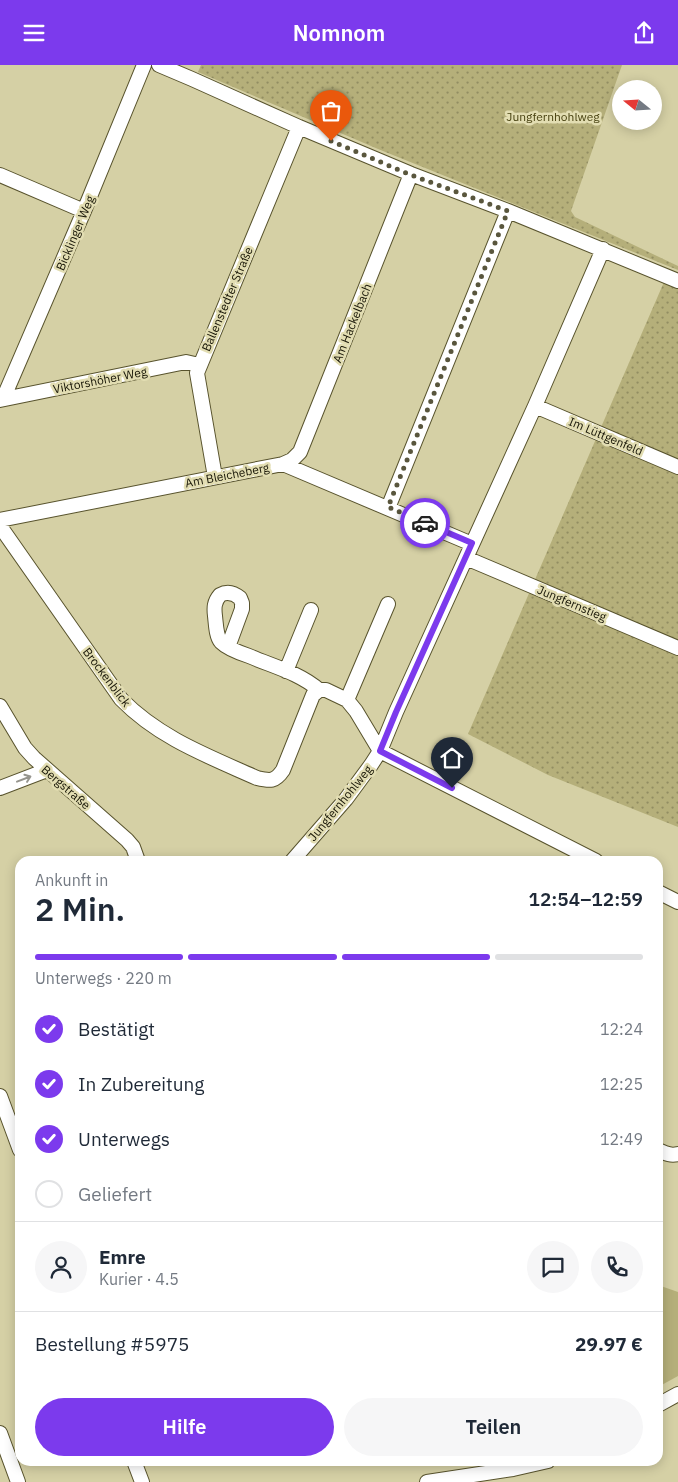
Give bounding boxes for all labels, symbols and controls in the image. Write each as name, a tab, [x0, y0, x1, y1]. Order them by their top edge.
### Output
text: Nomnom	[293, 18, 385, 47]
icon: menu	[20, 19, 48, 47]
icon: share	[630, 19, 658, 47]
north arrow	[612, 80, 662, 130]
map controls	[612, 80, 662, 130]
pin	[310, 90, 352, 141]
icon: bag	[317, 97, 345, 125]
park label: Jungfernhohlweg	[506, 109, 600, 124]
street label: Bicklinger Weg	[53, 193, 98, 273]
street label: Ballenstedter Straße	[198, 244, 256, 353]
street label: Am Hackelbach	[329, 281, 375, 365]
street label: Viktorshöher Weg	[52, 363, 149, 396]
street label: Im Lüttgenfeld	[567, 414, 645, 458]
street label: Am Bleicheberg	[184, 459, 271, 490]
courier	[400, 498, 450, 548]
icon: car	[411, 509, 439, 537]
street label: Jungfernstieg	[535, 582, 609, 625]
street label: Brockenblick	[80, 645, 134, 710]
pin	[431, 737, 473, 788]
icon: home	[438, 744, 466, 772]
street label: Jungfernhohlweg	[305, 761, 376, 844]
street label: Bergstraße	[38, 762, 94, 813]
one-way arrow	[15, 774, 31, 783]
text: Ankunft in	[35, 870, 108, 890]
text: 12:54–12:59	[529, 887, 643, 911]
text: 2 Min.	[35, 888, 125, 930]
text: Unterwegs · 220 m	[35, 968, 172, 988]
icon: check	[35, 1015, 63, 1043]
text: Bestätigt	[78, 1017, 155, 1041]
text: 12:24	[600, 1019, 643, 1039]
icon: check	[35, 1070, 63, 1098]
text: In Zubereitung	[78, 1072, 204, 1096]
text: 12:25	[600, 1074, 643, 1094]
icon: check	[35, 1125, 63, 1153]
text: Unterwegs	[78, 1127, 170, 1151]
text: 12:49	[600, 1129, 643, 1149]
text: Geliefert	[78, 1182, 152, 1206]
button: person	[35, 1241, 87, 1293]
button: chat	[527, 1241, 579, 1293]
button: phone	[591, 1241, 643, 1293]
text: Emre	[99, 1245, 146, 1269]
text: Kurier · 4.5	[99, 1269, 179, 1289]
text: Bestellung #5975	[35, 1332, 189, 1356]
text: 29.97 €	[575, 1332, 643, 1356]
button: Hilfe	[35, 1398, 334, 1456]
button: Teilen	[344, 1398, 643, 1456]

